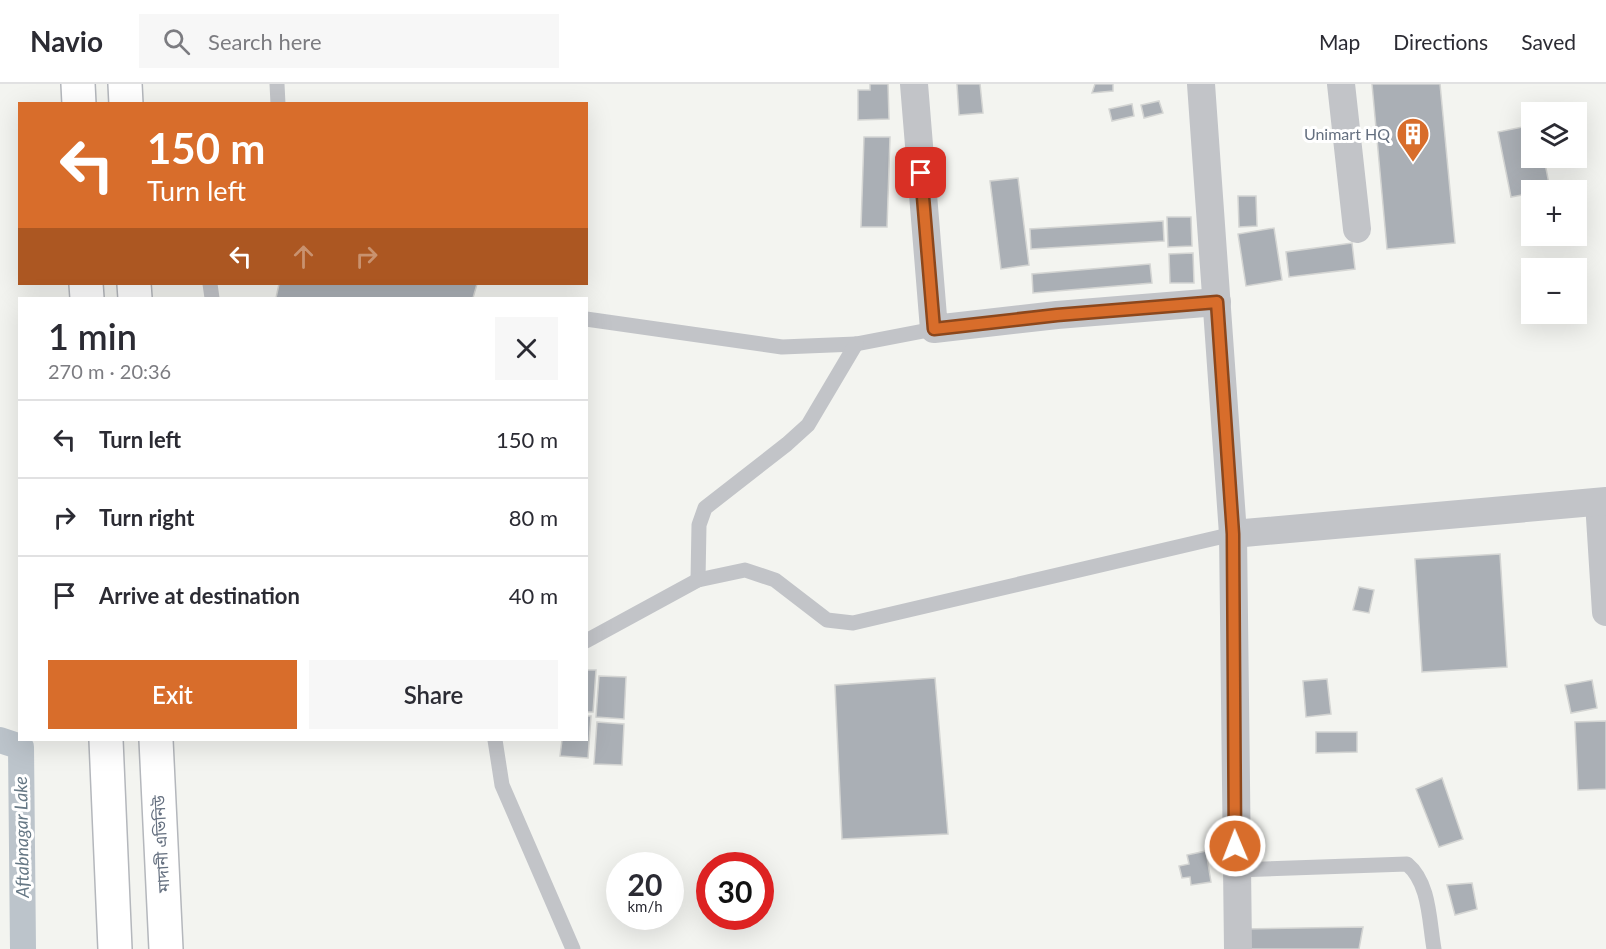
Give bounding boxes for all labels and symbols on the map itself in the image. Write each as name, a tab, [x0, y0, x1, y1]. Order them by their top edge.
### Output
building icon: Unimart HQ	[1395, 116, 1431, 163]
place label: Unimart HQ	[1304, 124, 1390, 143]
pin	[895, 147, 946, 198]
water label: Aftabnagar Lake	[9, 776, 33, 899]
street label: মাদানী এভিনিউ	[148, 794, 173, 894]
position arrow	[1203, 814, 1267, 878]
speed limit sign: 30	[696, 852, 774, 930]

